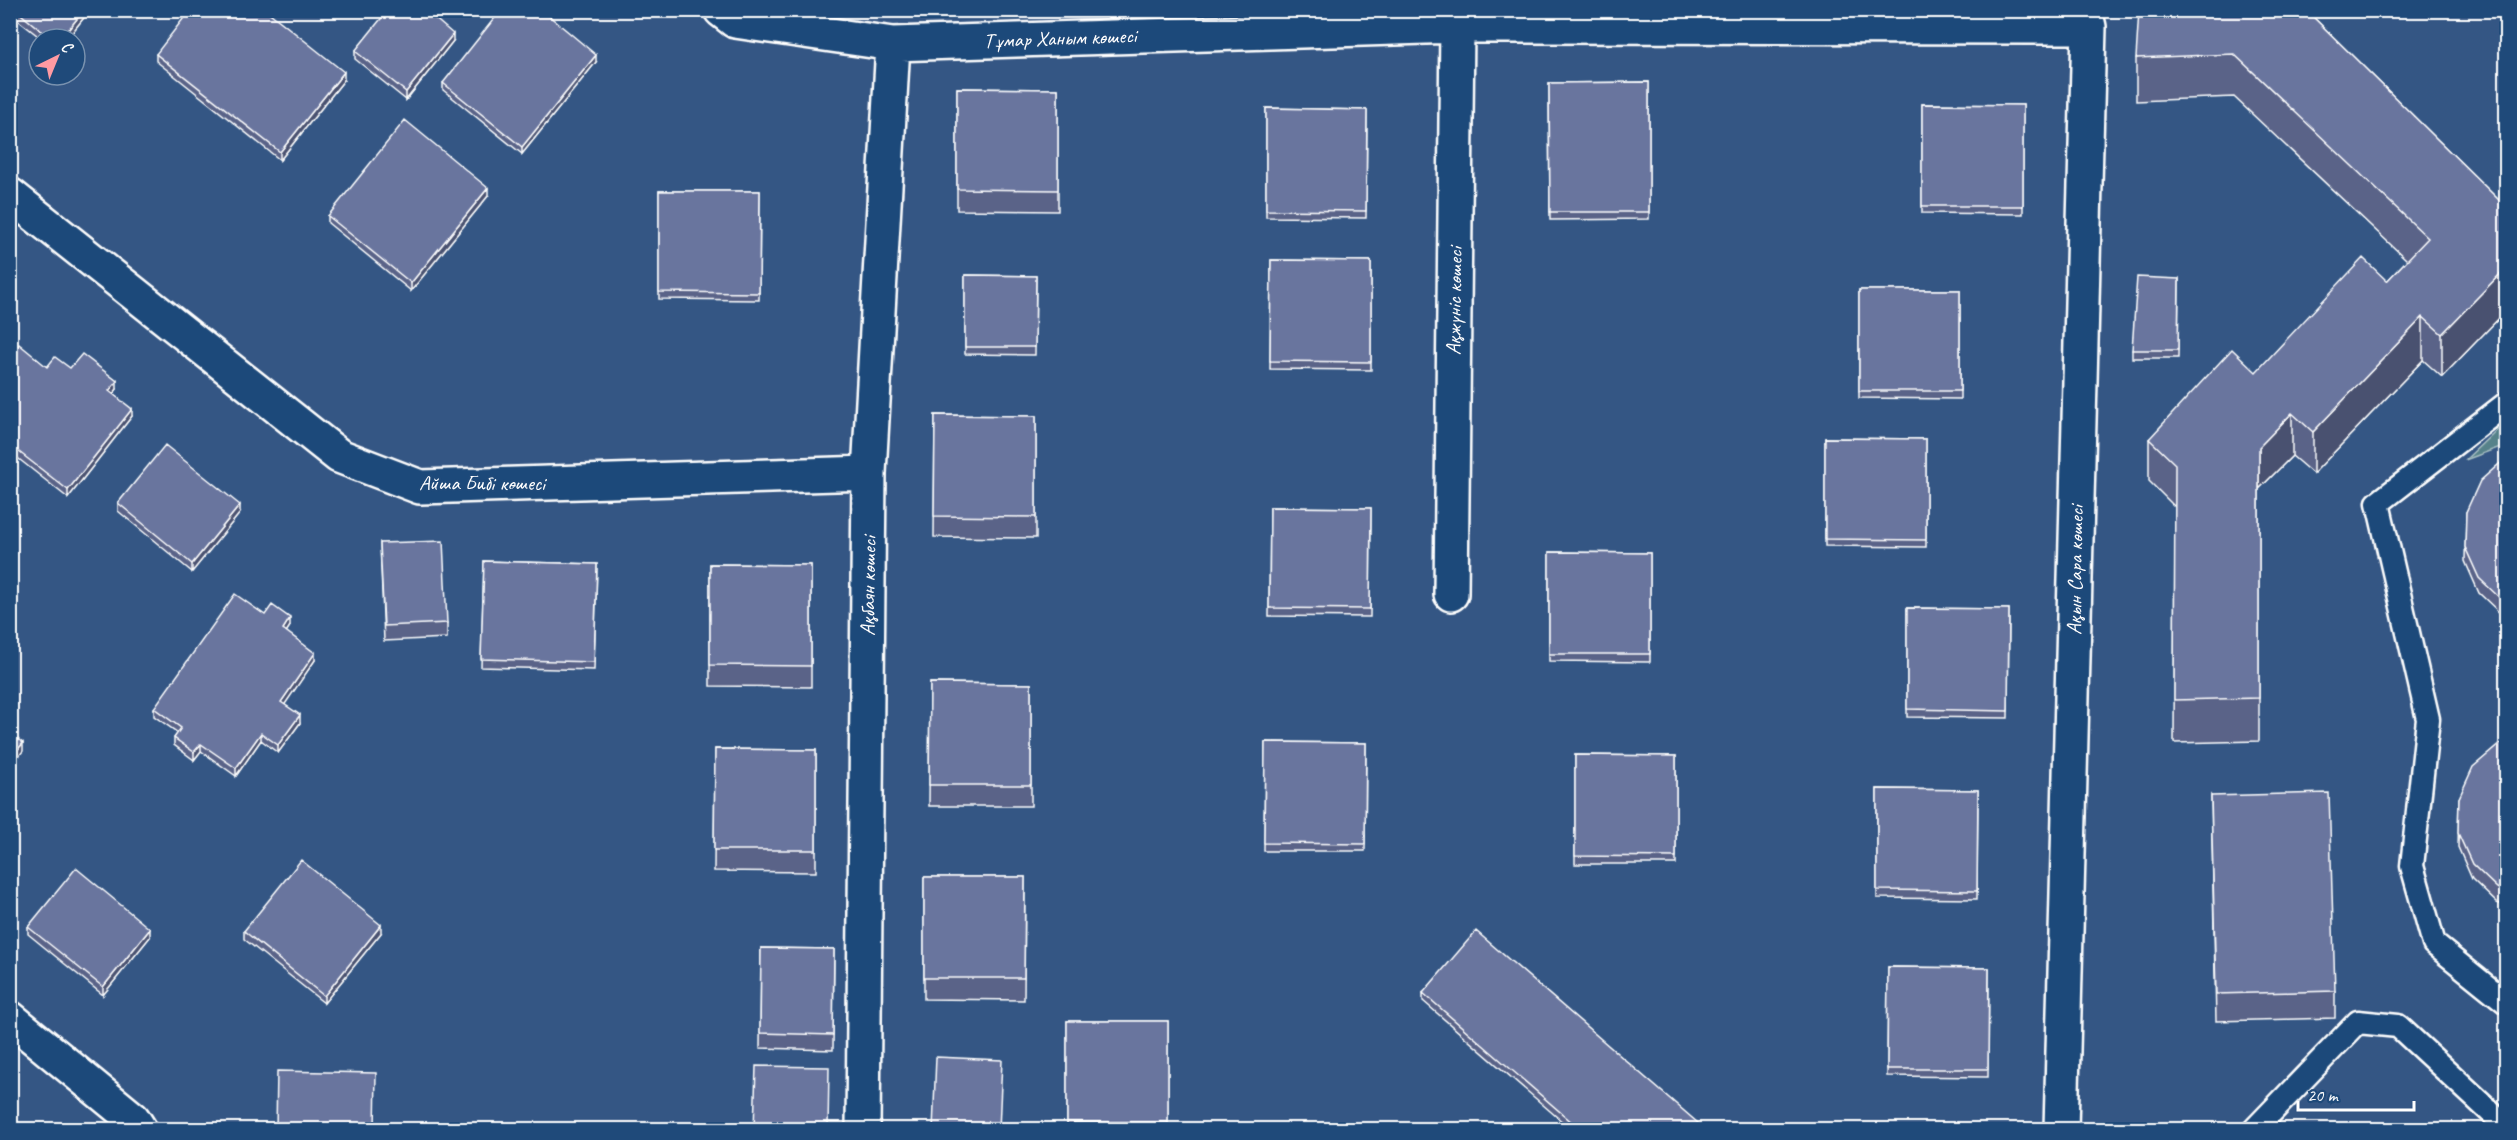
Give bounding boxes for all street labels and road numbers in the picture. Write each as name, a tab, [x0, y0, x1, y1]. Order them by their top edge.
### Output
street label: Тұмар Ханым көшесі	[983, 22, 1140, 54]
street label: Ақжүніс көшесі	[1440, 243, 1468, 355]
street label: Айша Бибі көшесі	[419, 470, 548, 496]
street label: Ақын Сара көшесі	[2061, 502, 2089, 635]
street label: Ақбаян көшесі	[854, 533, 882, 636]

